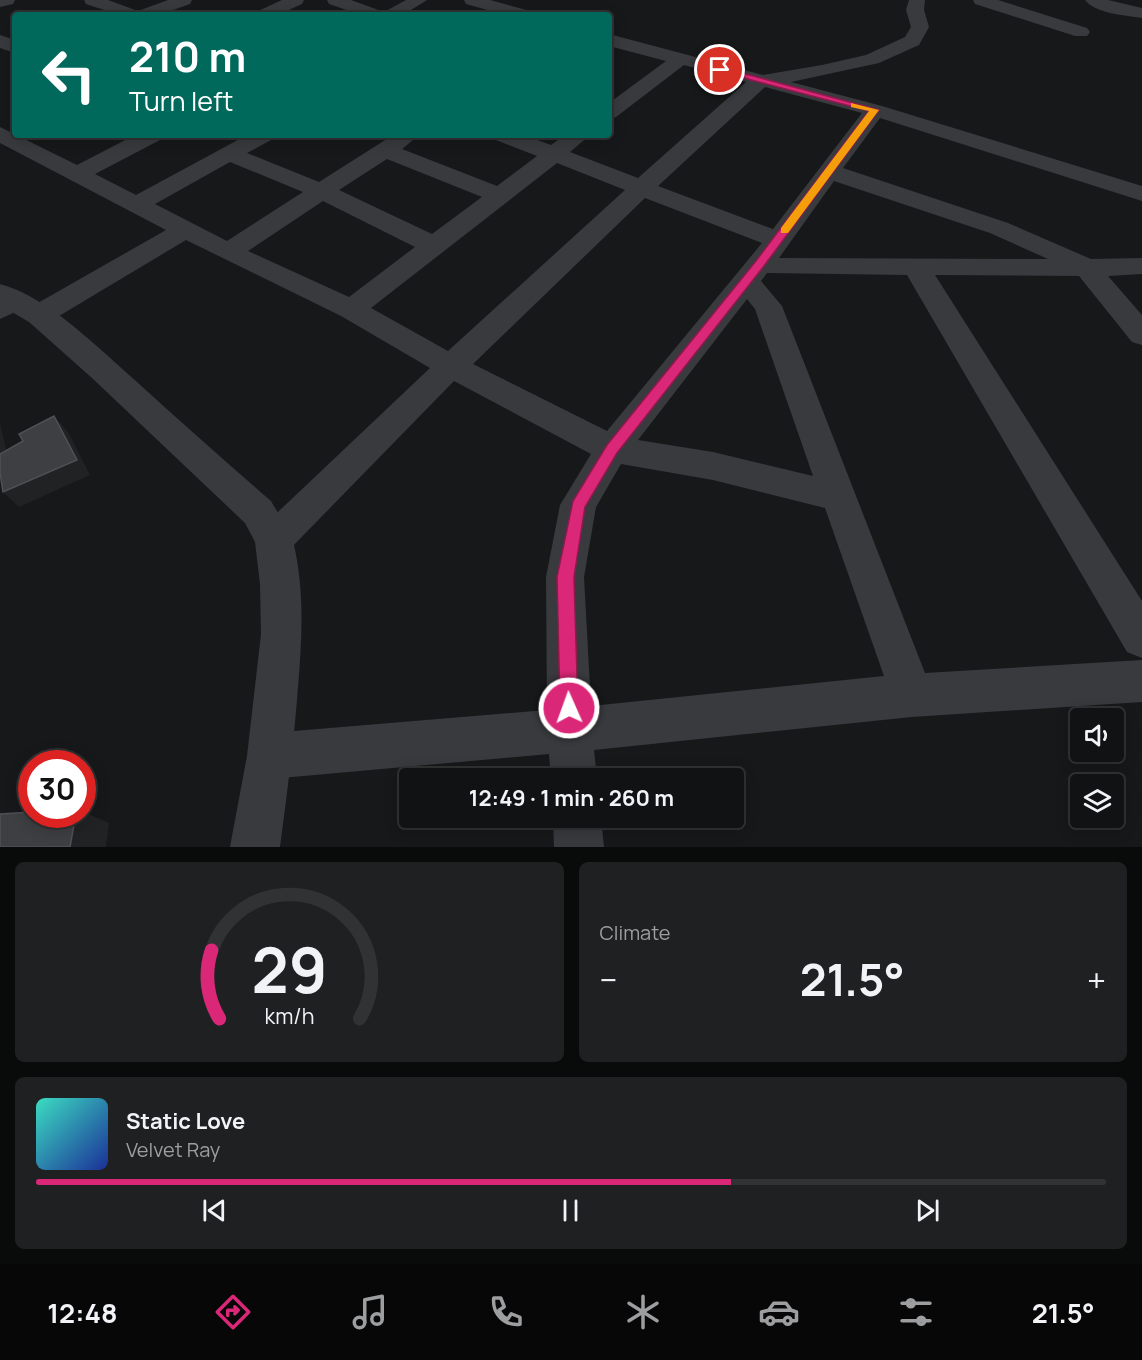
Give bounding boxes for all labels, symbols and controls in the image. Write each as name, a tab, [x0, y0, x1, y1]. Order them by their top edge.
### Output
text: 210 m	[129, 27, 246, 85]
icon: left	[30, 36, 108, 114]
pin	[694, 44, 745, 95]
icon: arrive	[703, 53, 736, 86]
text: Turn left	[129, 82, 233, 119]
position arrow	[537, 676, 601, 740]
map controls	[1070, 708, 1124, 828]
button: sound	[1070, 708, 1124, 762]
speed limit sign: 30	[18, 750, 96, 828]
button: layers	[1070, 774, 1124, 828]
text: 12:49 · 1 min · 260 m	[469, 783, 674, 813]
text: Climate	[600, 919, 671, 946]
text: 29	[251, 926, 327, 1012]
text: 21.5°	[800, 948, 905, 1010]
text: −	[600, 957, 617, 1002]
text: +	[1087, 957, 1106, 1002]
text: km/h	[264, 1001, 314, 1030]
text: Static Love	[126, 1106, 245, 1136]
text: Velvet Ray	[126, 1136, 220, 1163]
icon: previous	[198, 1194, 231, 1227]
icon: pause	[554, 1194, 587, 1227]
icon: next	[911, 1194, 944, 1227]
icon: directions	[212, 1291, 254, 1333]
icon: music	[349, 1291, 391, 1333]
icon: phone	[485, 1291, 527, 1333]
icon: climate	[622, 1291, 664, 1333]
icon: car	[758, 1291, 800, 1333]
icon: filters	[895, 1291, 937, 1333]
text: 12:48	[47, 1294, 117, 1331]
text: 21.5°	[1032, 1294, 1095, 1331]

